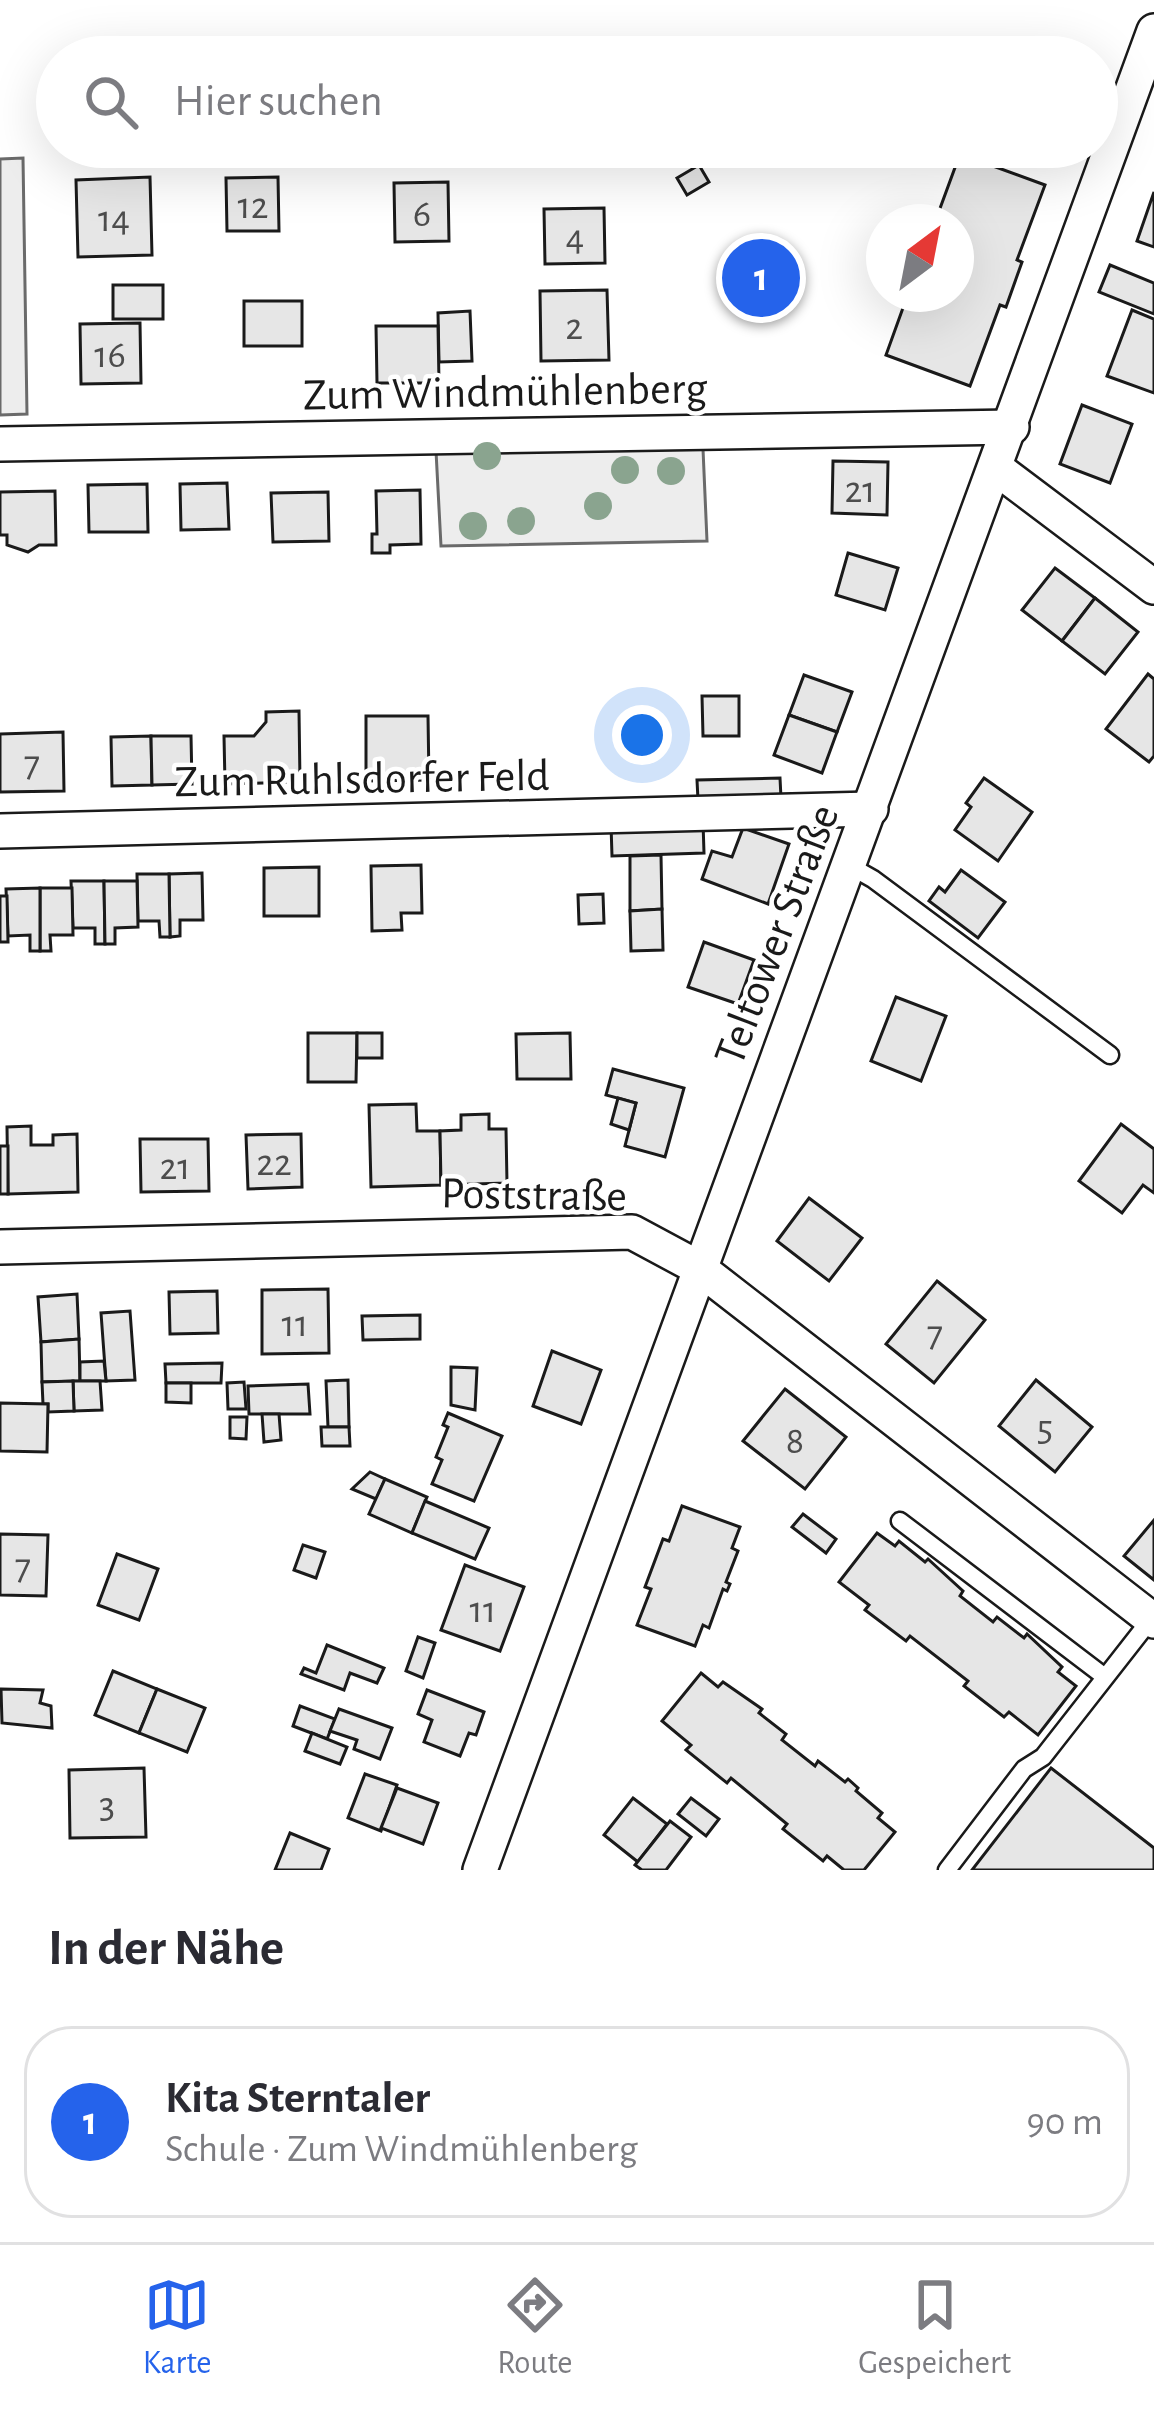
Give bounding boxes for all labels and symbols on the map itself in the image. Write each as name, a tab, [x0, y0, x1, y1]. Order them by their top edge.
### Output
house number: 12	[237, 187, 269, 226]
house number: 6	[413, 195, 431, 234]
house number: 14	[98, 200, 130, 239]
north arrow	[866, 204, 974, 312]
house number: 4	[566, 219, 584, 258]
pin: 1	[722, 233, 800, 323]
house number: 2	[565, 308, 583, 347]
house number: 16	[94, 336, 126, 375]
street label: Zum Windmühlenberg	[303, 366, 708, 419]
house number: 21	[844, 471, 876, 510]
your location	[612, 705, 672, 765]
house number: 7	[24, 745, 40, 784]
street label: Zum Ruhlsdorfer Feld	[174, 754, 550, 805]
street label: Teltower Straße	[707, 799, 848, 1071]
house number: 22	[256, 1144, 292, 1183]
house number: 21	[159, 1148, 191, 1187]
street label: Poststraße	[440, 1171, 627, 1220]
house number: 11	[282, 1305, 308, 1344]
house number: 7	[927, 1315, 943, 1354]
house number: 5	[1037, 1409, 1053, 1448]
house number: 8	[786, 1422, 804, 1461]
house number: 7	[15, 1548, 31, 1587]
house number: 11	[470, 1591, 496, 1630]
house number: 3	[99, 1786, 115, 1825]

